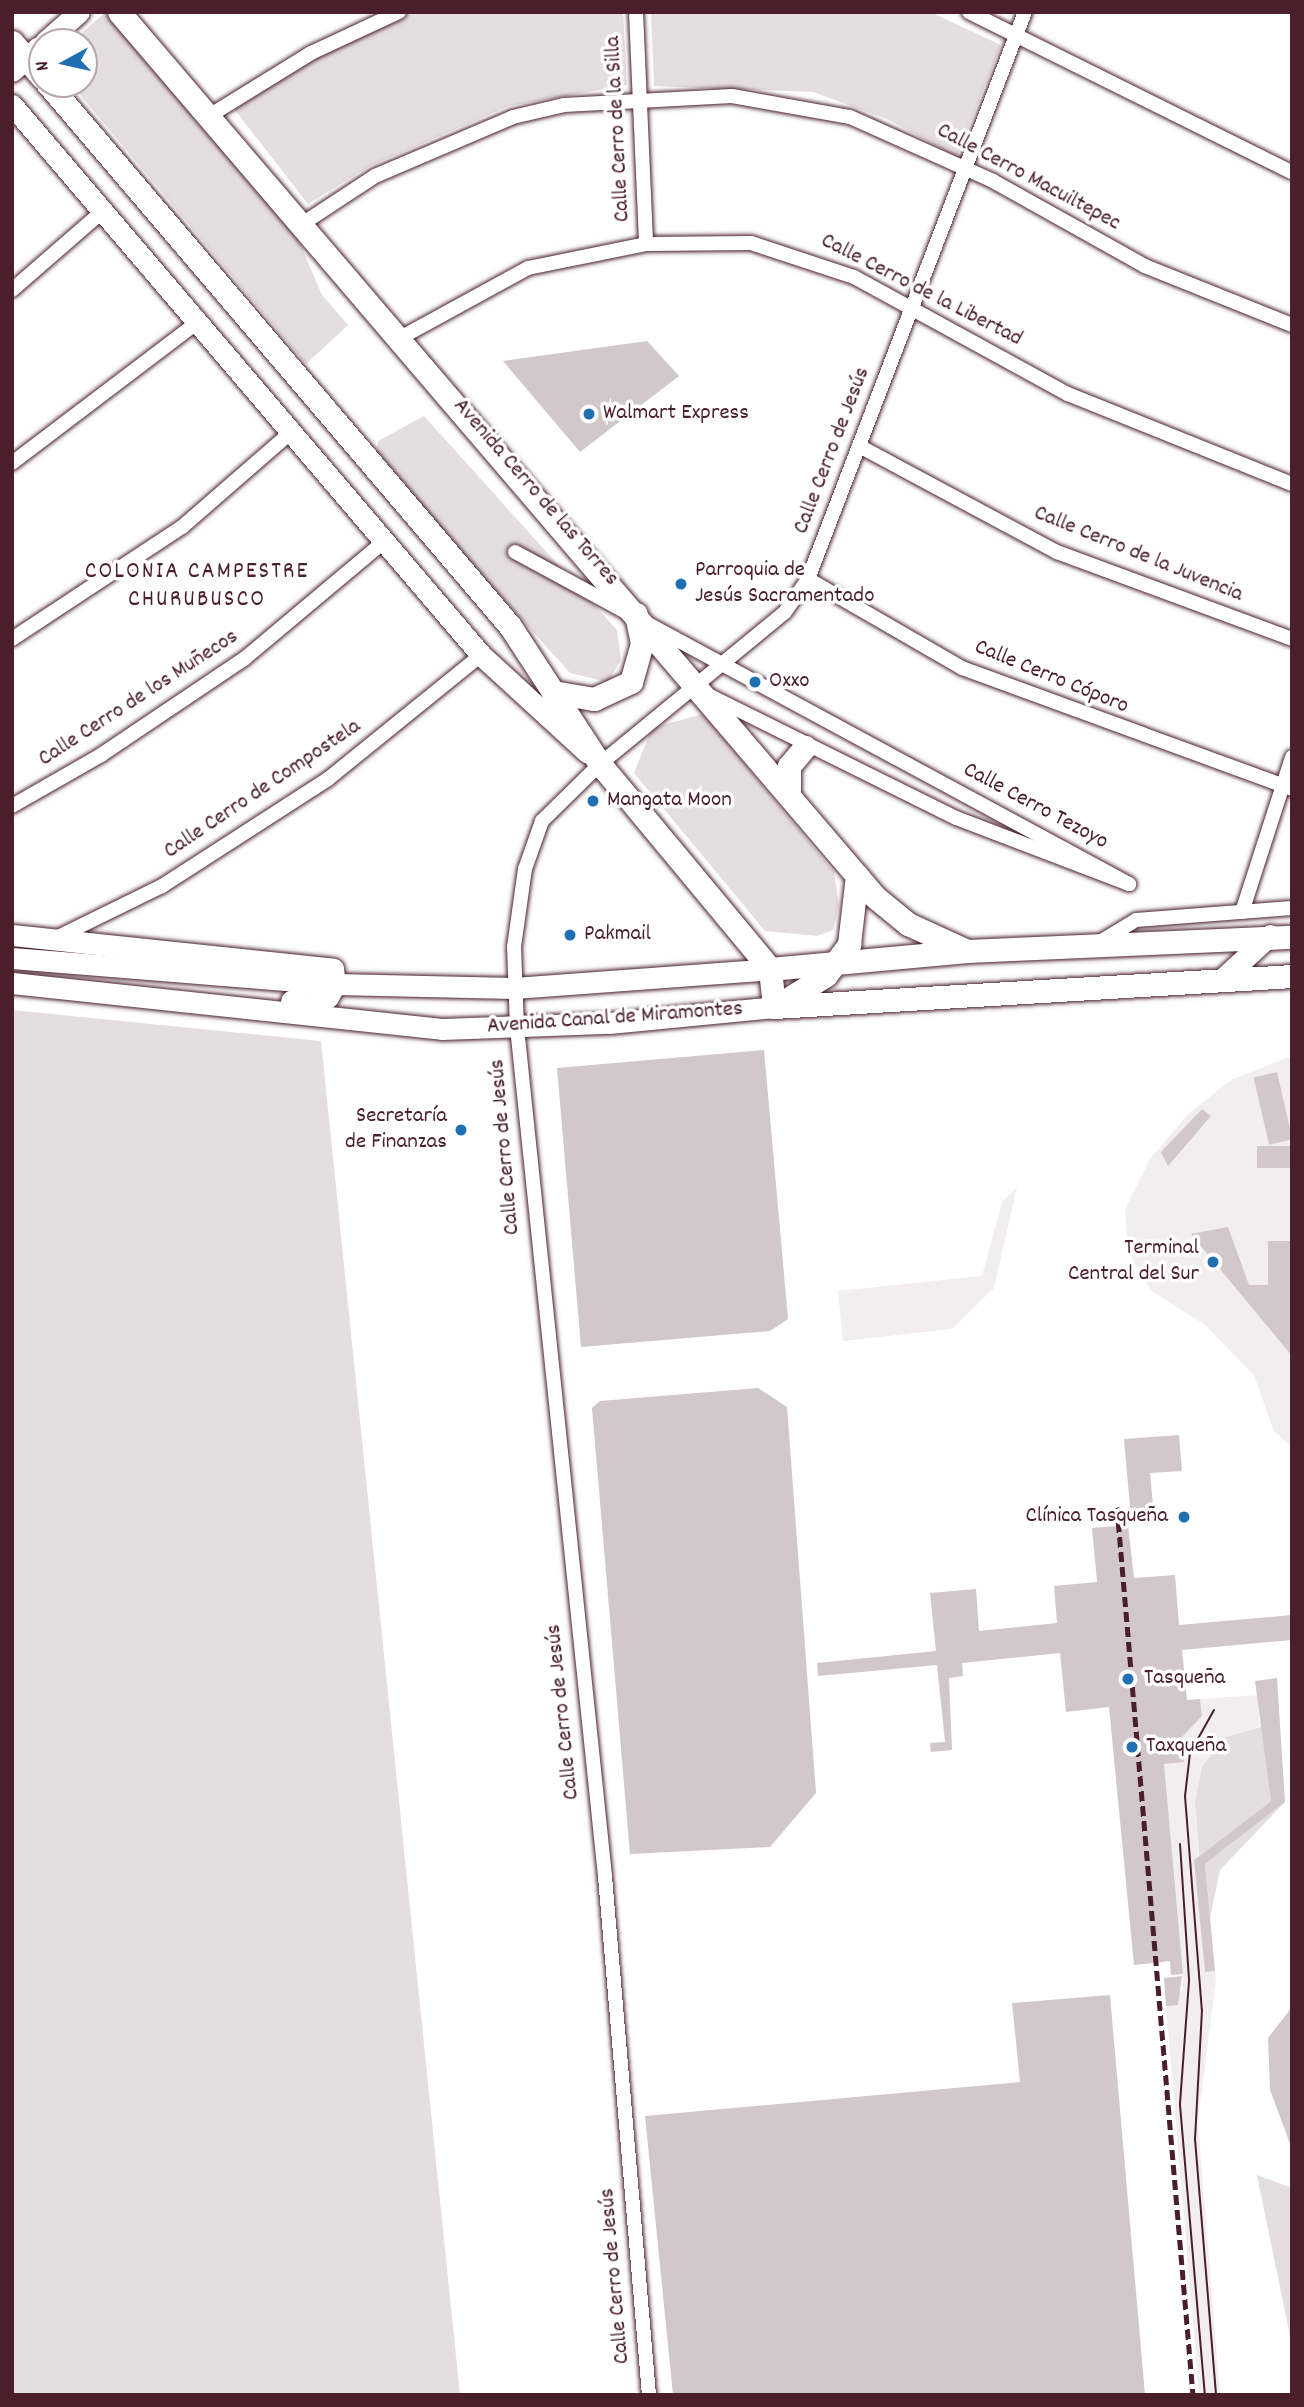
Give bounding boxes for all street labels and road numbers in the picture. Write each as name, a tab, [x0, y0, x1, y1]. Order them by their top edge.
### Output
street label: Calle Cerro de la Silla	[600, 35, 638, 223]
street label: Calle Cerro Macuiltepec	[931, 118, 1125, 238]
street label: Calle Cerro de la Libertad	[816, 228, 1026, 354]
street label: Calle Cerro de Jesús	[788, 364, 878, 538]
street label: Avenida Cerro de las Torres	[446, 394, 624, 592]
street label: Calle Cerro de la Juvencia	[1029, 500, 1247, 610]
street label: Calle Cerro de los Muñecos	[34, 624, 244, 774]
street label: Calle Cerro Cóporo	[970, 635, 1132, 721]
street label: Calle Cerro de Compostela	[159, 714, 367, 866]
street label: Calle Cerro Tezoyo	[958, 757, 1112, 857]
street label: Avenida Canal de Miramontes	[486, 996, 744, 1042]
street label: Calle Cerro de Jesús	[485, 1058, 527, 1236]
street label: Calle Cerro de Jesús	[541, 1623, 587, 1801]
street label: Calle Cerro de Jesús	[595, 2187, 637, 2365]

